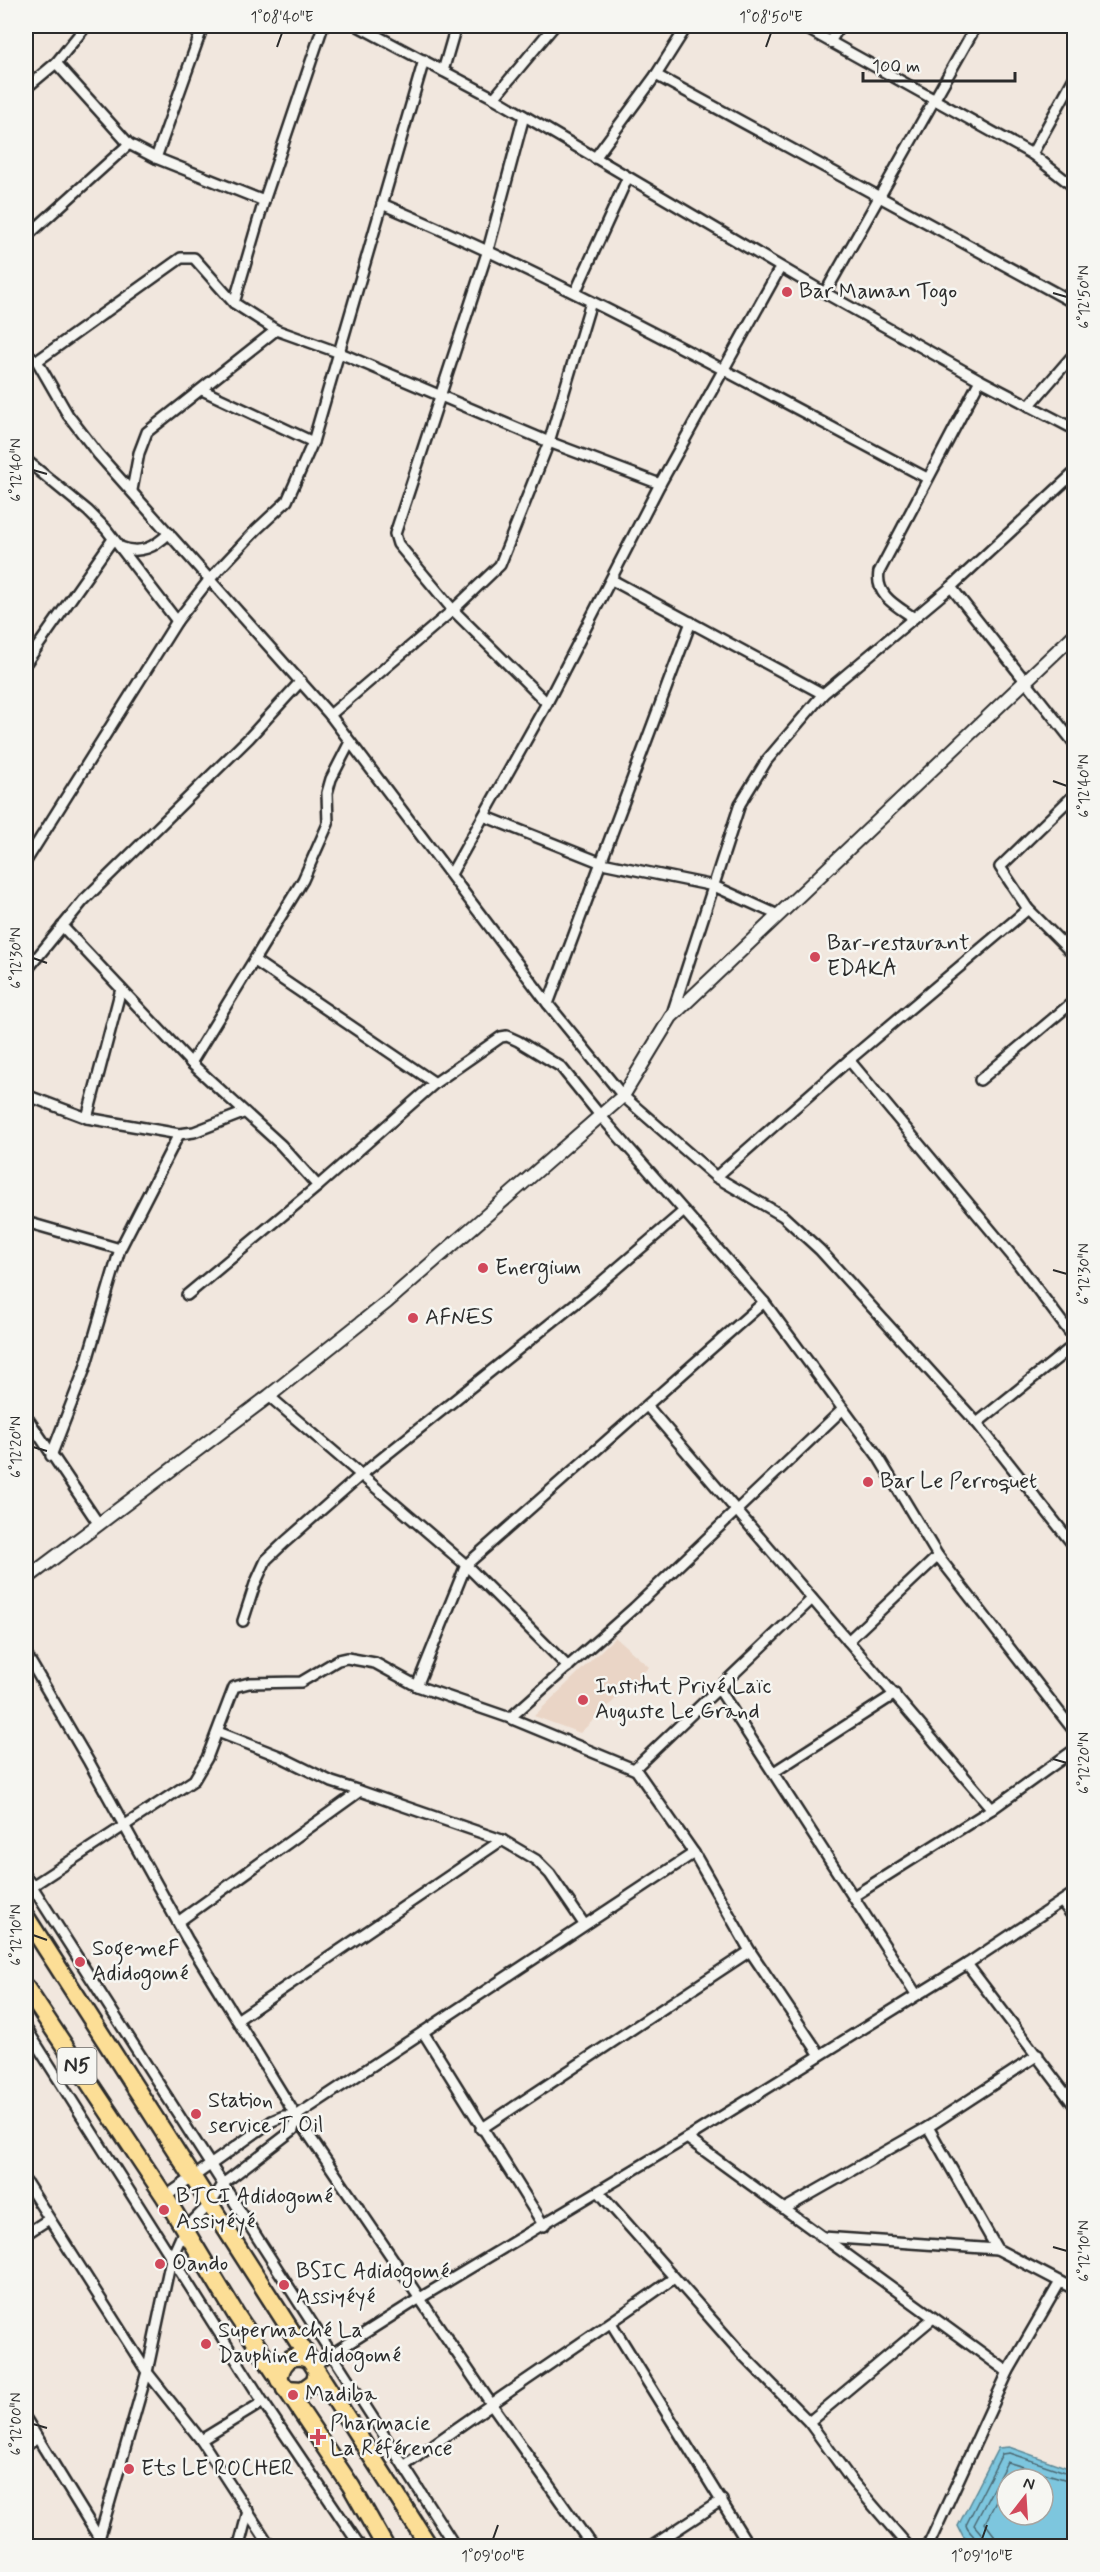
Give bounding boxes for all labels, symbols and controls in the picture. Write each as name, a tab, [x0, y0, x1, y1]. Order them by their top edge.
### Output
text: 1°08'40"E	[250, 8, 314, 28]
text: 1°08'50"E	[739, 8, 803, 28]
scale bar	[863, 45, 1014, 83]
text: 100 m	[872, 55, 920, 79]
text: 6°12'50"N	[1075, 265, 1095, 329]
place label: Bar Maman Togo	[799, 278, 957, 307]
marker: Bar Maman Togo	[780, 285, 794, 299]
text: 6°12'40"N	[7, 438, 27, 502]
text: 6°12'40"N	[1075, 754, 1095, 818]
text: 6°12'30"N	[7, 927, 27, 989]
place label: Bar-restaurant EDAKA	[827, 930, 969, 983]
marker: Bar-restaurant EDAKA	[808, 950, 822, 964]
text: 6°12'30"N	[1075, 1243, 1095, 1305]
place label: Energium	[495, 1254, 581, 1285]
marker: Energium	[476, 1261, 490, 1275]
place label: AFNES	[425, 1304, 493, 1332]
marker: AFNES	[406, 1311, 420, 1325]
text: 6°12'20"N	[7, 1416, 27, 1478]
place label: Bar Le Perroquet	[880, 1468, 1037, 1496]
marker: Bar Le Perroquet	[861, 1475, 875, 1489]
place label: Institut Privé Laïc Auguste Le Grand	[595, 1673, 772, 1727]
marker: Institut Privé Laïc Auguste Le Grand	[576, 1693, 590, 1707]
text: 6°12'20"N	[1075, 1732, 1095, 1794]
text: 6°12'10"N	[7, 1904, 27, 1966]
place label: SogemeF Adidogomé	[92, 1935, 189, 1991]
marker: SogemeF Adidogomé	[73, 1955, 87, 1969]
road number: N5	[58, 2048, 97, 2084]
place label: Station service T Oil	[208, 2087, 324, 2140]
marker: Station service T Oil	[189, 2107, 203, 2121]
place label: BTCI Adidogomé Assiyéyé	[176, 2183, 333, 2236]
marker: BTCI Adidogomé Assiyéyé	[157, 2203, 171, 2217]
text: 6°12'10"N	[1075, 2220, 1095, 2282]
place label: Oando	[172, 2250, 228, 2278]
marker: Oando	[153, 2257, 167, 2271]
place label: BSIC Adidogomé Assiyéyé	[296, 2258, 450, 2311]
marker: BSIC Adidogomé Assiyéyé	[277, 2278, 291, 2292]
place label: Supermaché La Dauphine Adidogomé	[218, 2317, 401, 2373]
marker: Supermaché La Dauphine Adidogomé	[199, 2337, 213, 2351]
place label: Madiba	[305, 2381, 378, 2409]
marker: Madiba	[286, 2388, 300, 2402]
text: 6°12'00"N	[7, 2393, 27, 2455]
place label: Pharmacie La Référence	[330, 2410, 453, 2463]
marker: Pharmacie La Référence	[311, 2430, 325, 2444]
place label: Ets LE ROCHER	[141, 2455, 294, 2483]
marker: Ets LE ROCHER	[122, 2462, 136, 2476]
north arrow	[995, 2467, 1055, 2527]
text: N	[1021, 2472, 1037, 2496]
text: 1°09'00"E	[461, 2547, 525, 2567]
text: 1°09'10"E	[951, 2547, 1013, 2567]

